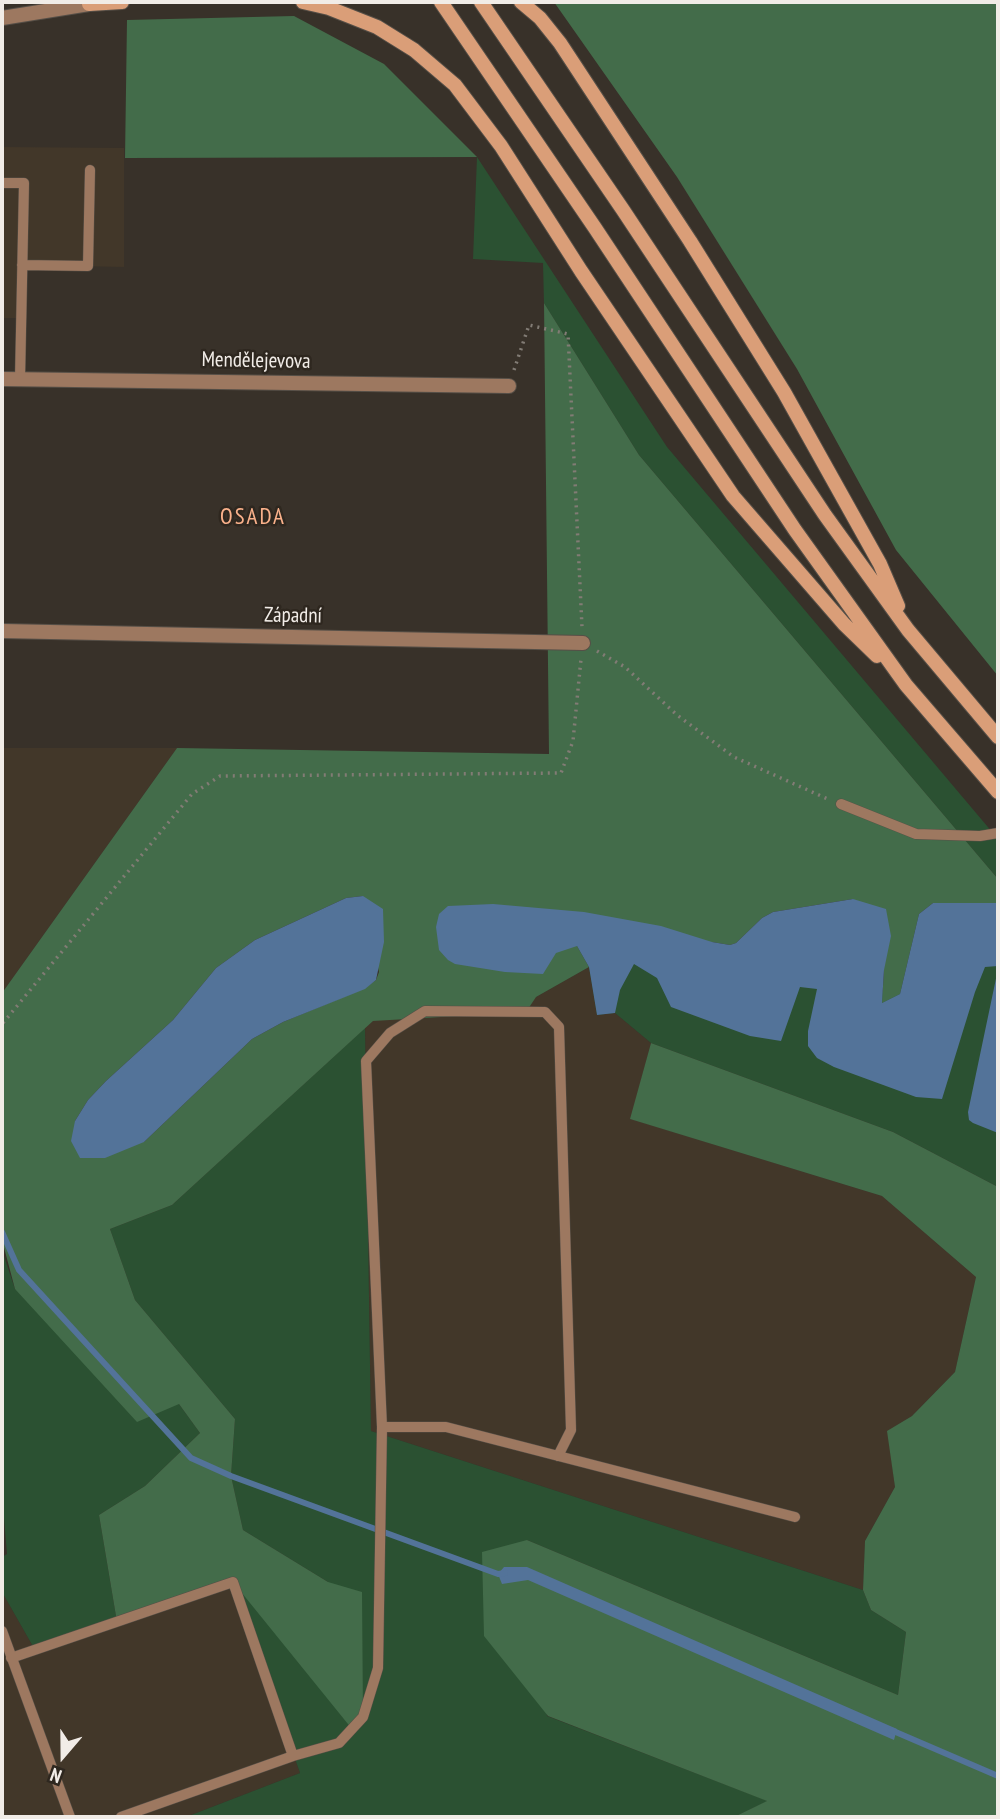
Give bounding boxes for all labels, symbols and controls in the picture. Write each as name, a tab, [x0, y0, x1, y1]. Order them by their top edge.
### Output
street label: Mendělejevova	[201, 347, 311, 375]
district label: OSADA	[221, 503, 285, 531]
street label: Západní	[264, 603, 322, 629]
north arrow	[28, 1721, 98, 1791]
text: N	[47, 1763, 65, 1789]

